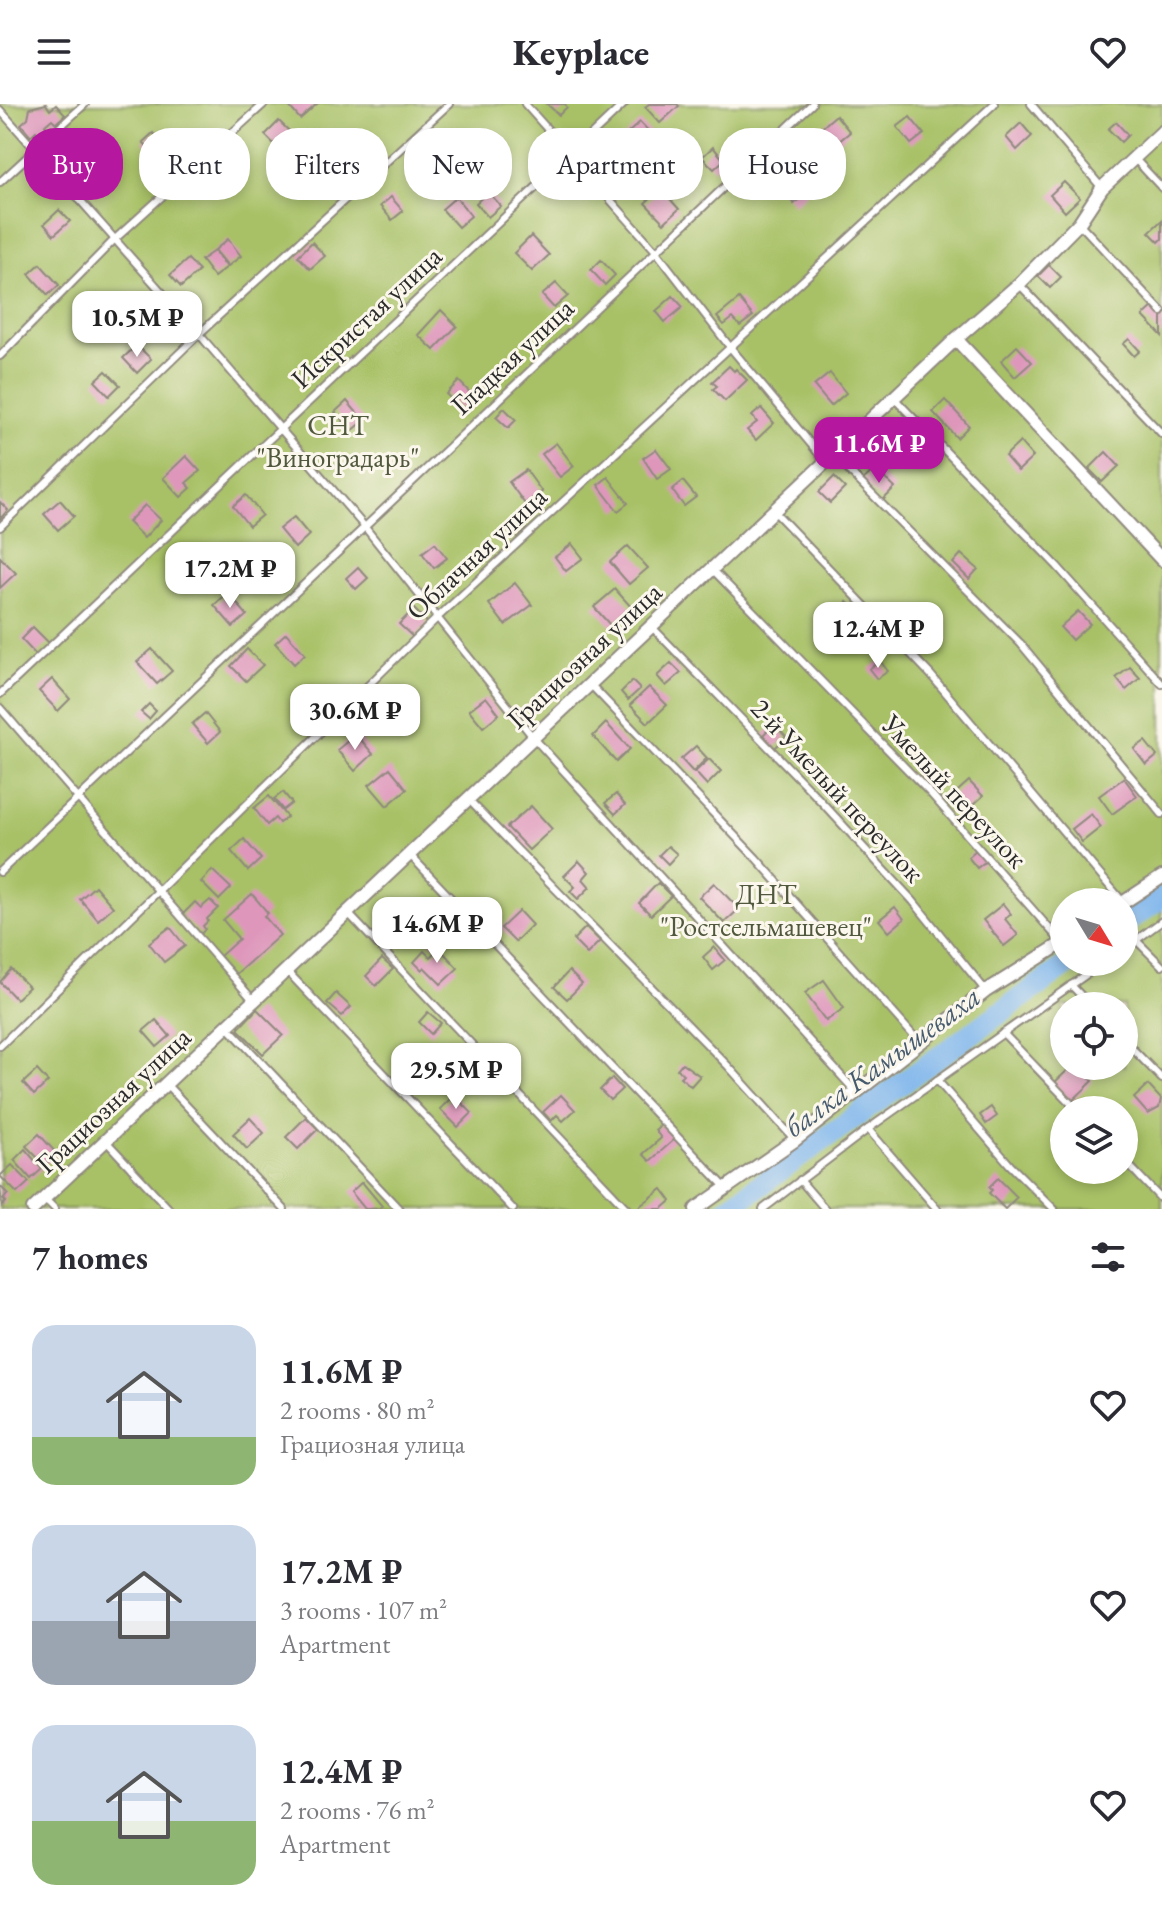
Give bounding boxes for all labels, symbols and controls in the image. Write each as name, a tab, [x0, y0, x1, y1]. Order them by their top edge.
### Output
text: Keyplace	[513, 29, 649, 76]
icon: menu	[32, 30, 76, 74]
icon: heart	[1086, 30, 1130, 74]
chip: Buy	[24, 128, 123, 200]
chip: Rent	[139, 128, 250, 200]
chip: Filters	[266, 128, 388, 200]
chip: New	[404, 128, 512, 200]
chip: Apartment	[528, 128, 703, 200]
chip: House	[719, 128, 846, 200]
street label: Искристая улица	[283, 237, 450, 396]
street label: Гладкая улица	[443, 289, 582, 422]
pin: 10.5M ₽	[63, 291, 211, 359]
text: 10.5M ₽	[90, 300, 184, 334]
park label: СНТ "Виноградарь"	[257, 407, 419, 475]
pin: 11.6M ₽	[805, 417, 953, 485]
text: 11.6M ₽	[832, 426, 926, 460]
street label: Облачная улица	[398, 478, 555, 627]
pin: 17.2M ₽	[156, 542, 304, 610]
text: 17.2M ₽	[183, 551, 277, 585]
street label: Грациозная улица	[499, 573, 670, 736]
pin: 12.4M ₽	[804, 602, 952, 670]
text: 12.4M ₽	[831, 611, 925, 645]
pin: 30.6M ₽	[281, 684, 429, 752]
street label: 2-й Умелый переулок	[743, 690, 933, 890]
text: 30.6M ₽	[308, 693, 402, 727]
street label: Умелый переулок	[874, 706, 1035, 875]
park label: ДНТ "Ростсельмашевец"	[660, 876, 872, 944]
north arrow	[1050, 888, 1138, 976]
map controls	[1050, 888, 1138, 1184]
pin: 14.6M ₽	[363, 897, 511, 965]
text: 14.6M ₽	[390, 906, 484, 940]
water label: балка Камышеваха	[776, 977, 988, 1145]
button: locate	[1050, 992, 1138, 1080]
street label: Грациозная улица	[28, 1018, 199, 1181]
pin: 29.5M ₽	[382, 1043, 530, 1111]
text: 29.5M ₽	[409, 1052, 503, 1086]
button: layers	[1050, 1096, 1138, 1184]
text: 7 homes	[32, 1235, 148, 1279]
icon: filters	[1086, 1235, 1130, 1279]
text: 11.6M ₽	[280, 1349, 403, 1393]
icon: home	[96, 1357, 192, 1453]
icon: heart	[1086, 1383, 1130, 1427]
text: 2 rooms · 80 m²	[280, 1393, 435, 1427]
text: Грациозная улица	[280, 1427, 465, 1461]
text: 17.2M ₽	[280, 1549, 403, 1593]
icon: home	[96, 1557, 192, 1653]
icon: heart	[1086, 1583, 1130, 1627]
text: 3 rooms · 107 m²	[280, 1593, 447, 1627]
text: Apartment	[280, 1627, 390, 1661]
text: 12.4M ₽	[280, 1749, 403, 1793]
icon: home	[96, 1757, 192, 1853]
icon: heart	[1086, 1783, 1130, 1827]
text: 2 rooms · 76 m²	[280, 1793, 435, 1827]
text: Apartment	[280, 1827, 390, 1861]

